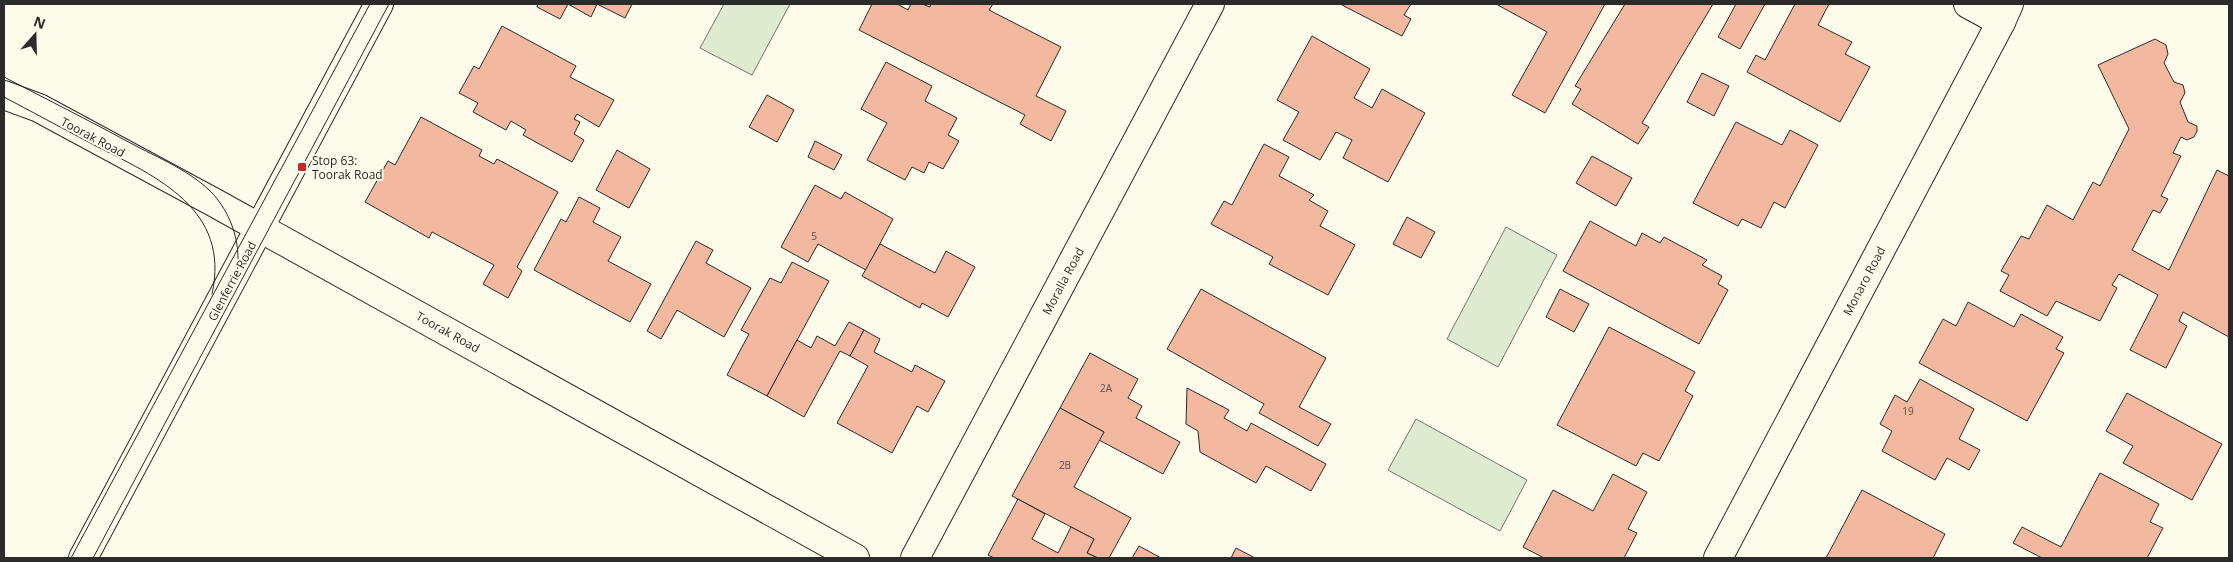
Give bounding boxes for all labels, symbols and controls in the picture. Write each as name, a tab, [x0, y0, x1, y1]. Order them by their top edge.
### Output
north arrow	[10, 10, 60, 60]
text: N	[31, 11, 48, 33]
street label: Toorak Road	[58, 113, 128, 161]
place label: Stop 63: Toorak Road	[312, 152, 383, 183]
marker: Stop 63: Toorak Road	[296, 161, 308, 173]
house number: 5	[811, 229, 817, 243]
street label: Glenferrie Road	[204, 238, 260, 324]
street label: Monaro Road	[1839, 243, 1889, 319]
street label: Moralla Road	[1038, 244, 1088, 318]
street label: Toorak Road	[413, 307, 483, 357]
house number: 2A	[1100, 381, 1113, 395]
house number: 19	[1902, 404, 1914, 418]
house number: 2B	[1059, 458, 1071, 472]

